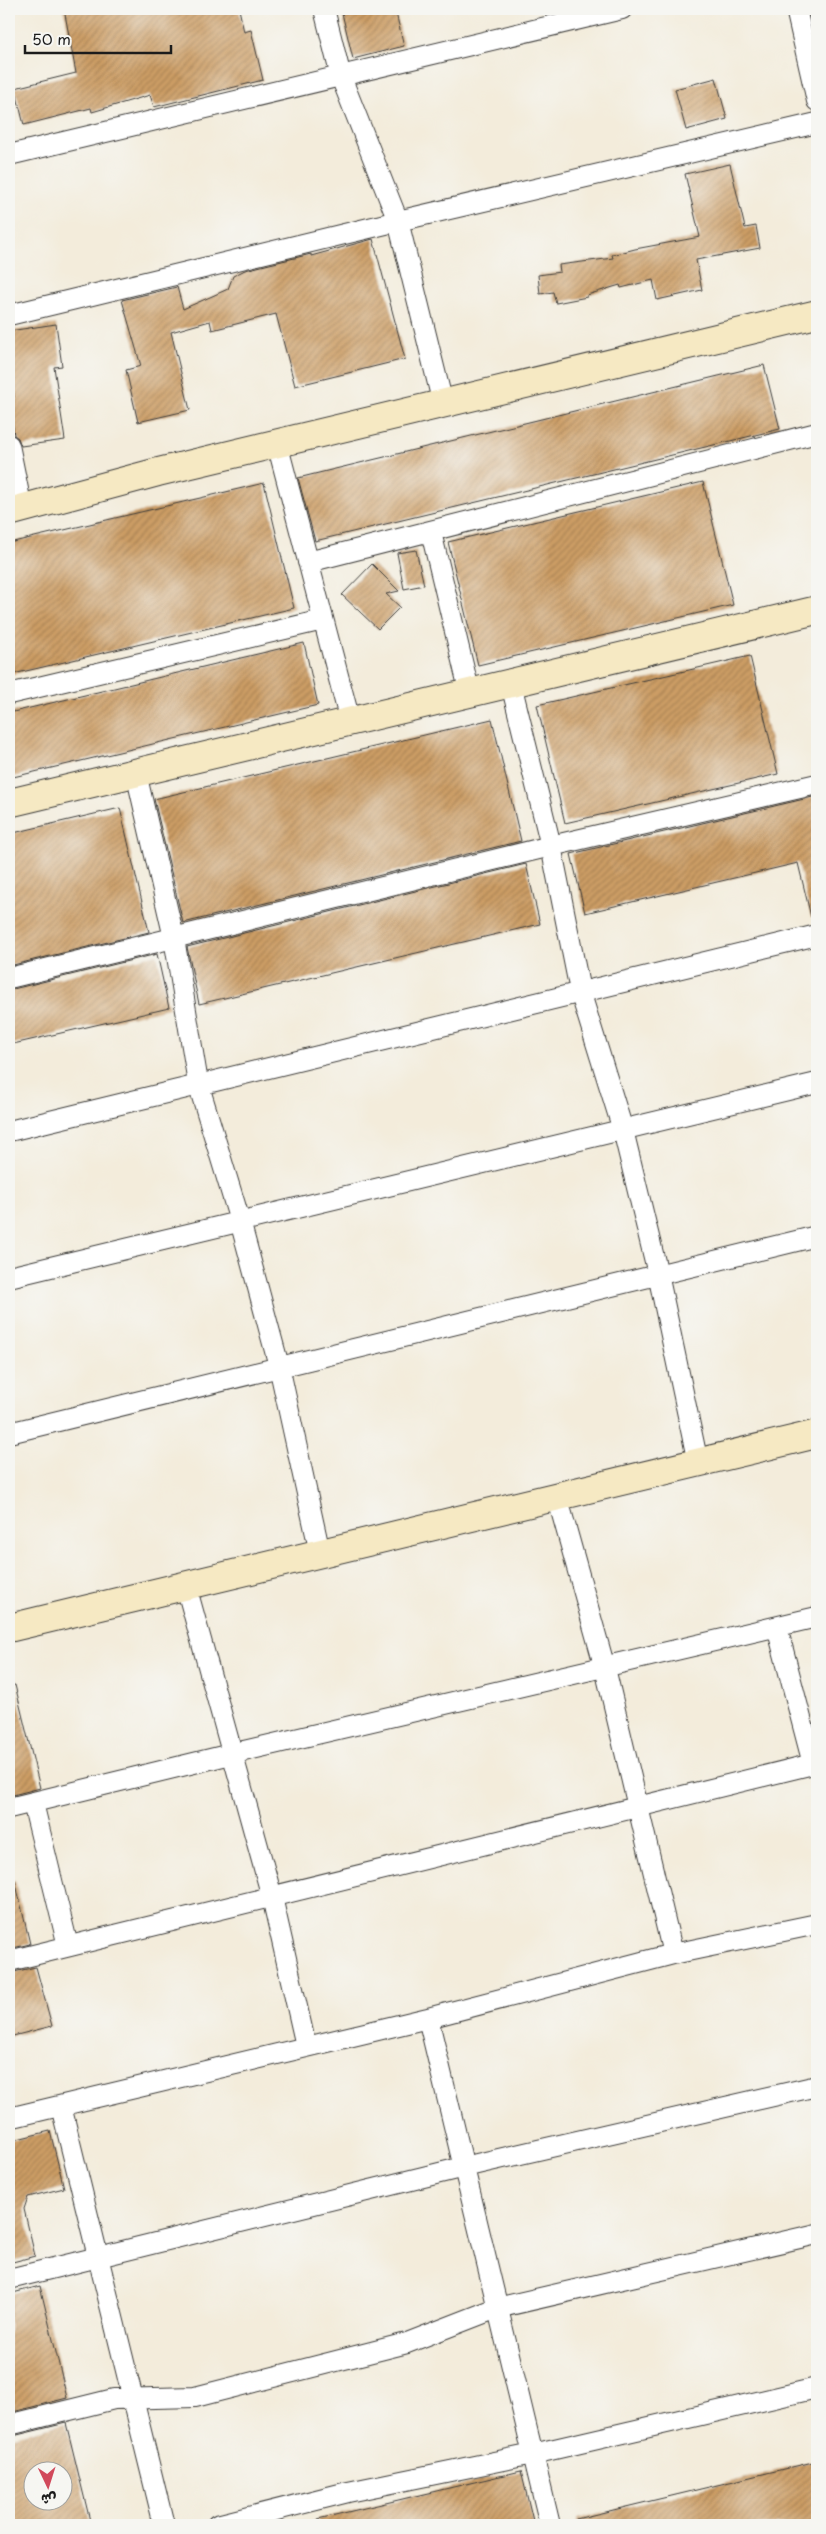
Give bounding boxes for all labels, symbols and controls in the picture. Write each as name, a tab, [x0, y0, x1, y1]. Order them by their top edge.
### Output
scale bar	[25, 22, 171, 54]
text: 50 m	[32, 27, 71, 50]
north arrow	[22, 2462, 72, 2512]
text: ش	[41, 2488, 57, 2510]

